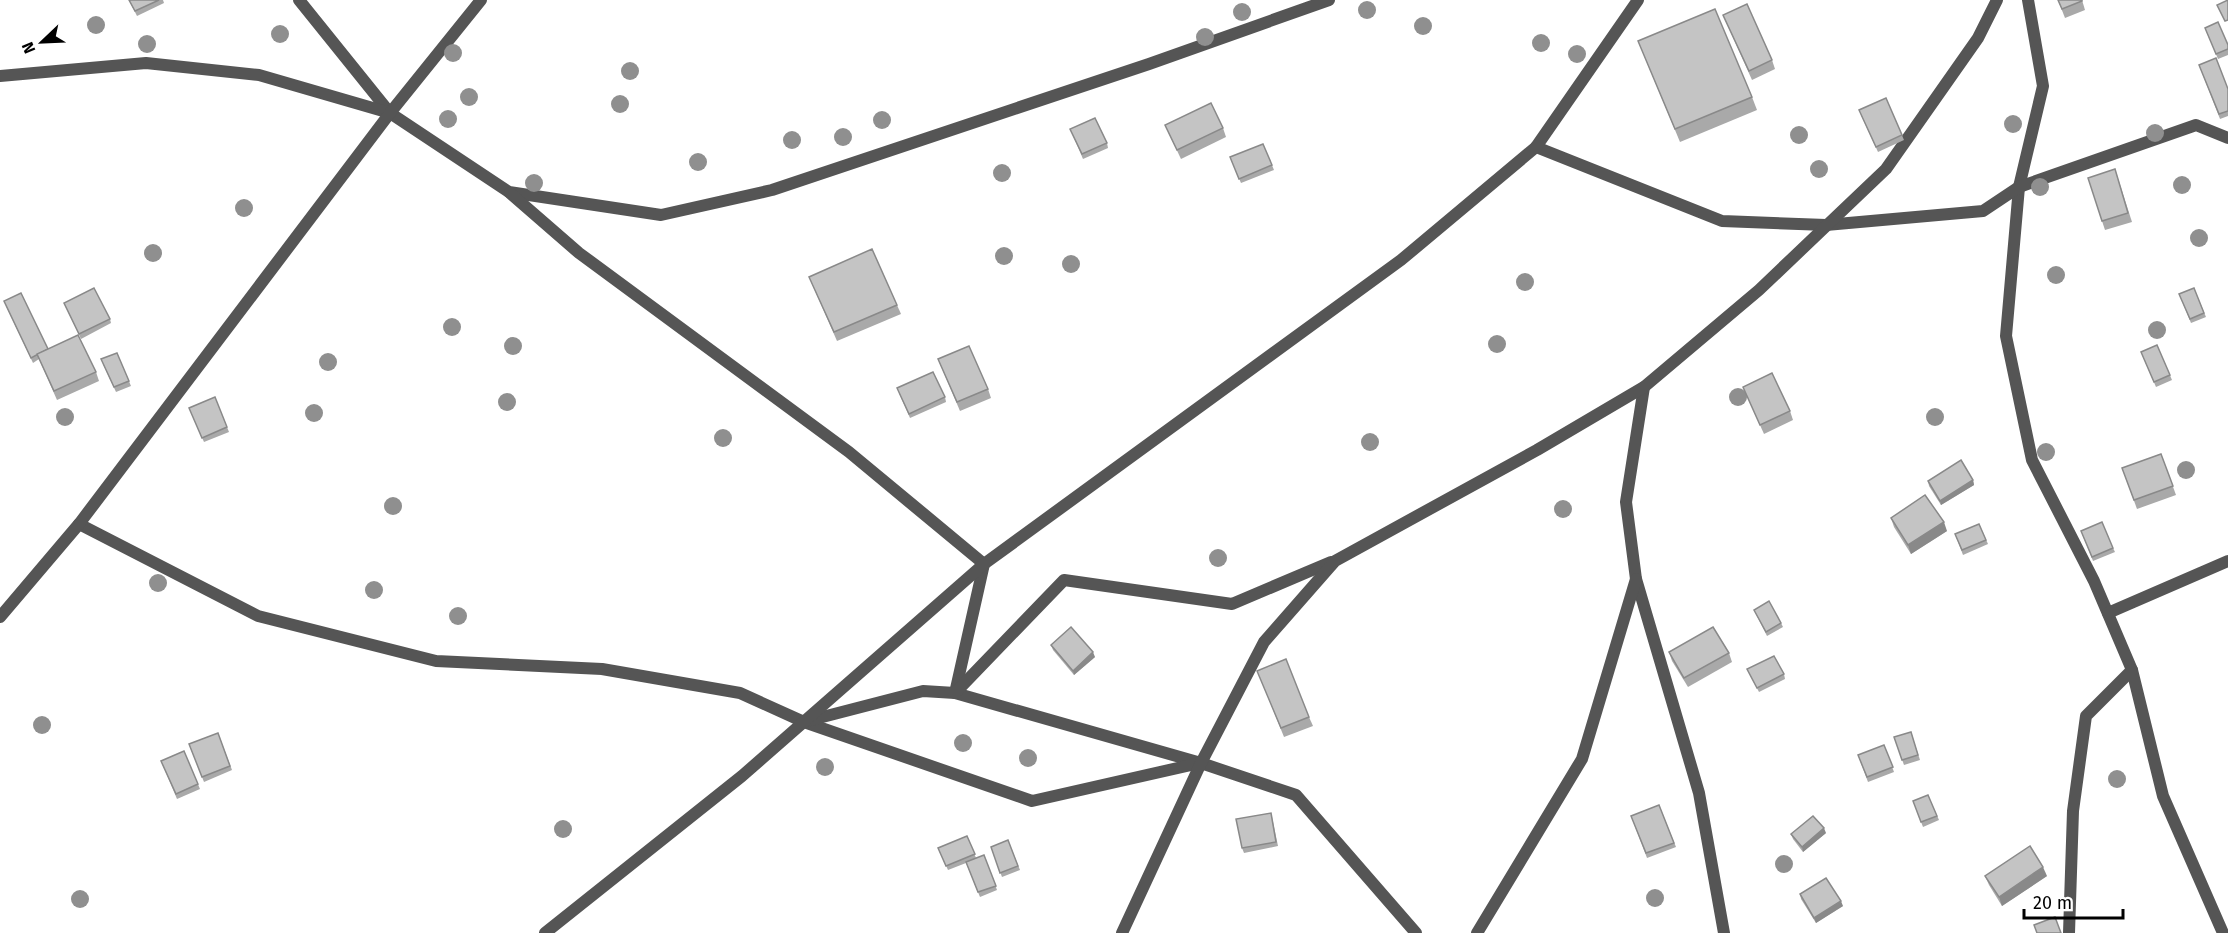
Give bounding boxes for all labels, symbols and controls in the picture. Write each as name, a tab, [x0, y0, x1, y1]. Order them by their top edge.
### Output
north arrow	[12, 12, 72, 72]
text: N	[18, 39, 39, 56]
scale bar	[2024, 882, 2123, 920]
text: 20 m	[2033, 892, 2072, 914]

